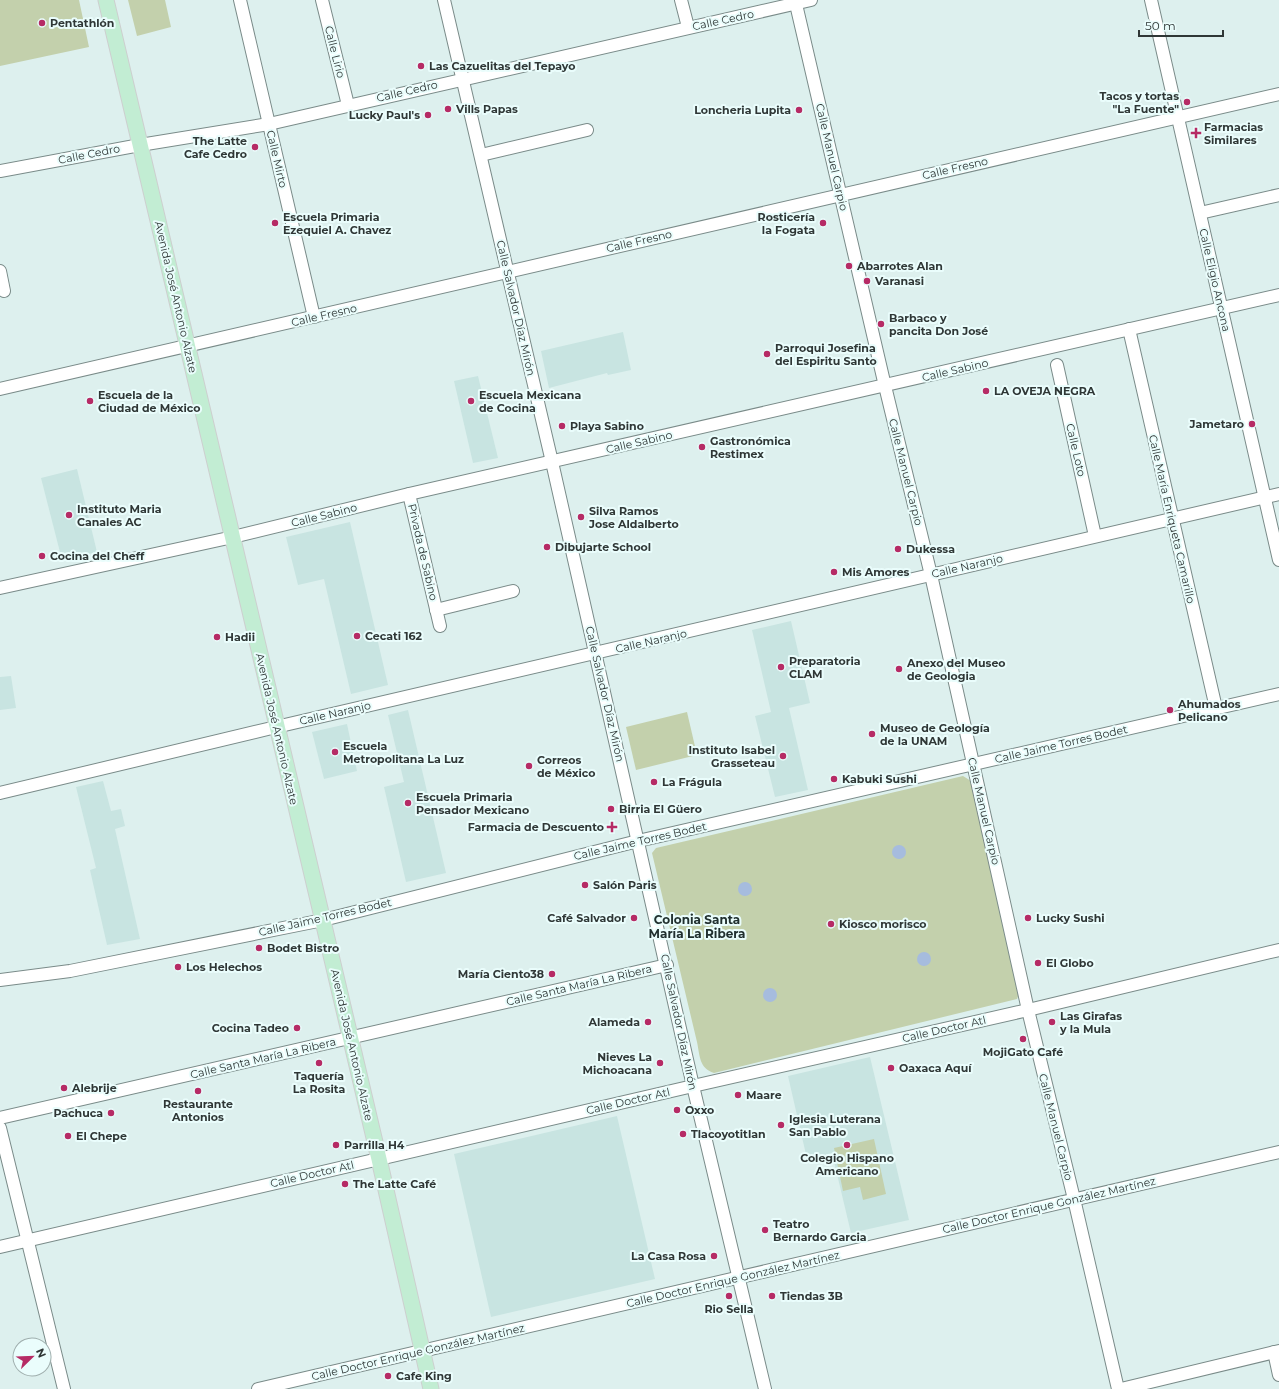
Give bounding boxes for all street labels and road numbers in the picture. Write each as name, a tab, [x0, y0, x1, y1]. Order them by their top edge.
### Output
street label: Calle Cedro	[691, 7, 755, 33]
street label: Calle Lirio	[322, 24, 348, 80]
street label: Calle Cedro	[375, 77, 439, 105]
street label: Calle Manuel Carpio	[813, 102, 851, 212]
street label: Calle Mirto	[264, 129, 290, 189]
street label: Calle Cedro	[57, 141, 121, 167]
street label: Calle Fresno	[921, 154, 989, 182]
street label: Avenida José Antonio Alzate	[152, 220, 200, 374]
street label: Calle Fresno	[605, 227, 673, 255]
street label: Calle Eligio Ancona	[1196, 227, 1234, 333]
street label: Calle Salvador Díaz Mirón	[494, 239, 538, 377]
street label: Calle Fresno	[290, 301, 358, 329]
street label: Calle Sabino	[920, 356, 990, 384]
street label: Calle Manuel Carpio	[886, 417, 926, 527]
street label: Calle Loto	[1063, 422, 1089, 478]
street label: Calle Sabino	[604, 428, 674, 456]
street label: Calle María Enriqueta Camarillo	[1146, 433, 1198, 605]
street label: Calle Sabino	[289, 500, 359, 530]
street label: Privada de Sabino	[405, 502, 441, 602]
street label: Calle Naranjo	[930, 551, 1004, 581]
street label: Calle Salvador Díaz Mirón	[583, 625, 627, 763]
street label: Calle Naranjo	[614, 626, 688, 656]
street label: Avenida José Antonio Alzate	[253, 652, 301, 806]
street label: Calle Naranjo	[298, 698, 372, 728]
street label: Calle Jaime Torres Bodet	[993, 722, 1129, 766]
street label: Calle Manuel Carpio	[965, 756, 1003, 866]
street label: Calle Jaime Torres Bodet	[572, 819, 708, 863]
street label: Calle Jaime Torres Bodet	[257, 895, 393, 939]
street label: Calle Salvador Díaz Mirón	[658, 953, 700, 1091]
street label: Calle Santa María La Ribera	[505, 961, 653, 1009]
street label: Avenida José Antonio Alzate	[328, 968, 376, 1122]
street label: Calle Doctor Atl	[901, 1013, 987, 1045]
street label: Calle Santa María La Ribera	[189, 1034, 337, 1082]
street label: Calle Manuel Carpio	[1036, 1072, 1076, 1182]
street label: Calle Doctor Atl	[585, 1085, 671, 1117]
street label: Calle Doctor Atl	[269, 1158, 355, 1190]
street label: Calle Doctor Enrique González Martínez	[941, 1174, 1157, 1236]
street label: Calle Doctor Enrique González Martínez	[625, 1248, 841, 1310]
street label: Calle Doctor Enrique González Martínez	[310, 1321, 526, 1383]

